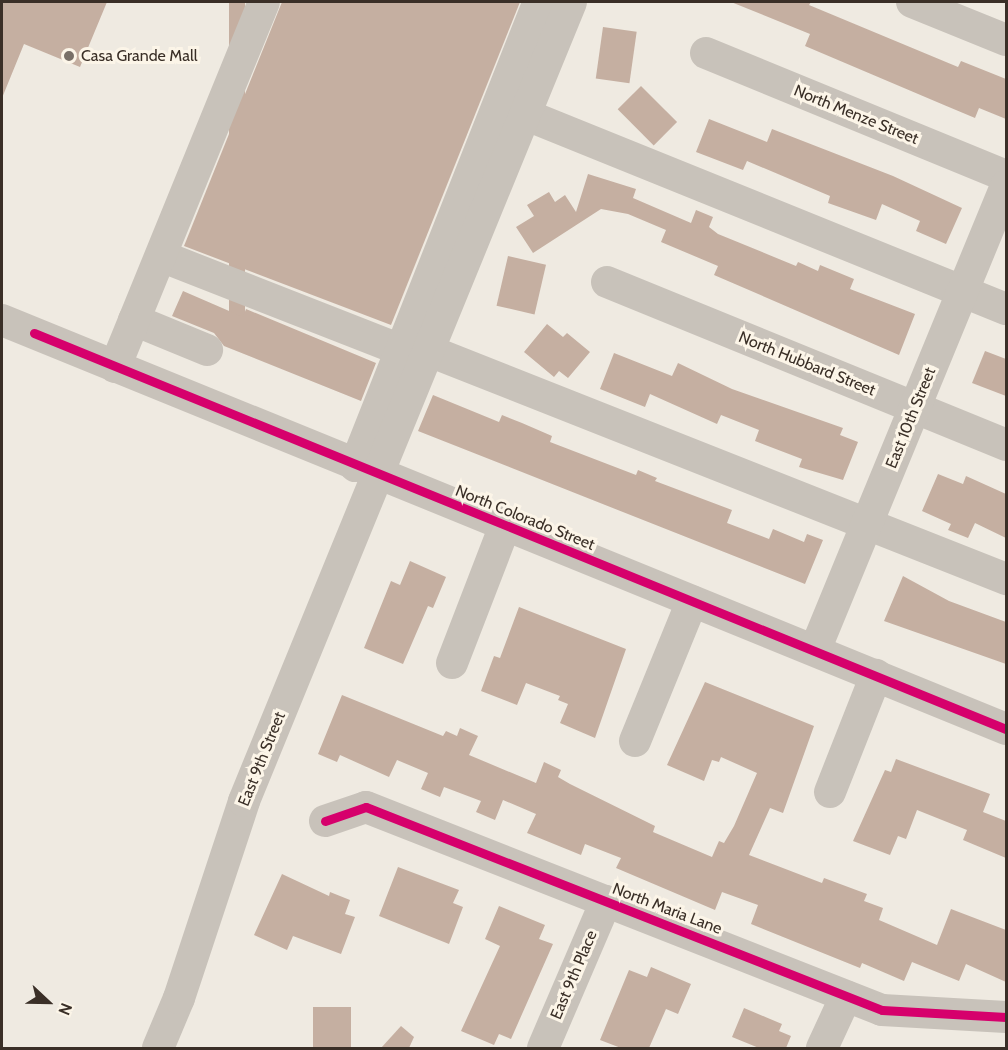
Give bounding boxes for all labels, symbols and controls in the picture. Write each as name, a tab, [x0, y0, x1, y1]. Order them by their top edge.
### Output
place label: Casa Grande Mall	[81, 46, 197, 66]
marker: Casa Grande Mall	[62, 49, 76, 63]
street label: North Menze Street	[791, 81, 921, 149]
street label: North Hubbard Street	[736, 328, 878, 400]
street label: East 10th Street	[882, 365, 940, 471]
street label: North Colorado Street	[453, 481, 597, 555]
street label: East 9th Street	[234, 709, 290, 809]
street label: North Maria Lane	[610, 879, 724, 939]
street label: East 9th Place	[547, 928, 601, 1022]
north arrow	[18, 972, 78, 1032]
text: N	[54, 1000, 76, 1018]

